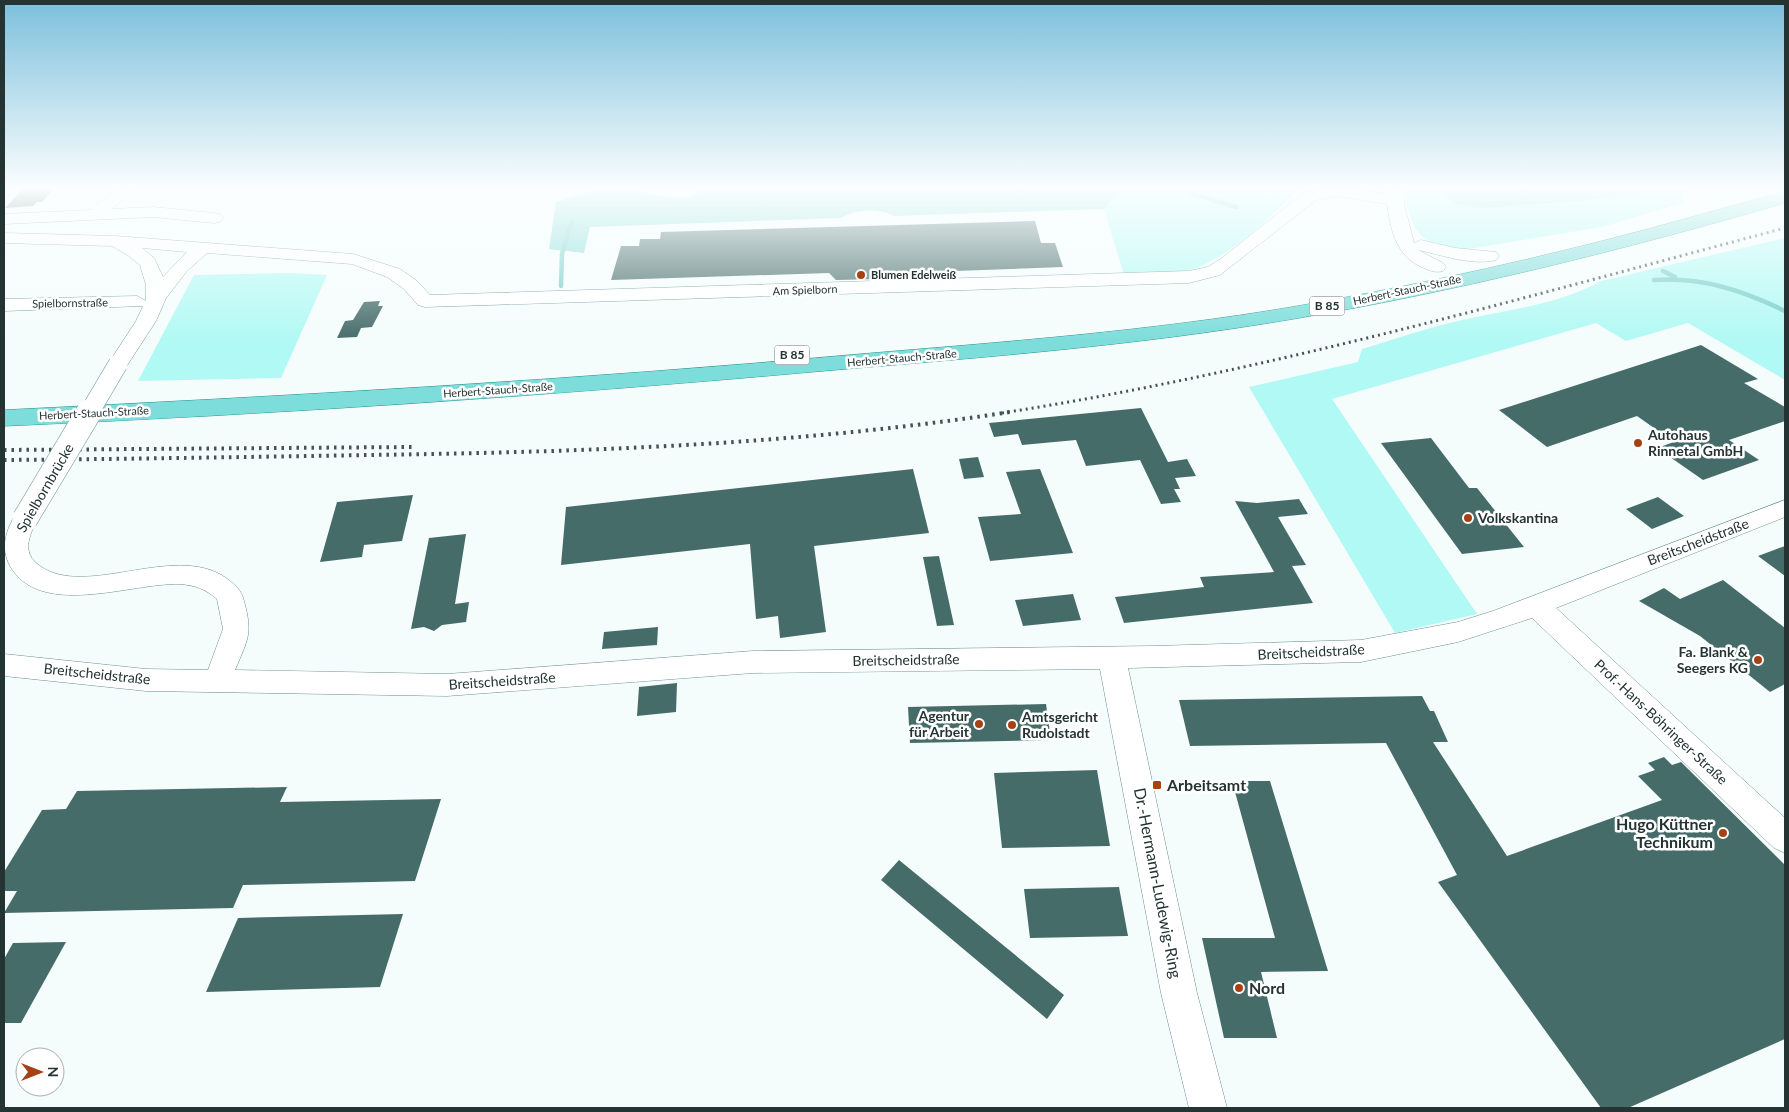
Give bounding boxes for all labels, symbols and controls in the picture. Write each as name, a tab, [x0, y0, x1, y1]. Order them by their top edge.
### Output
place label: Blumen Edelweiß	[871, 268, 956, 281]
marker: Blumen Edelweiß	[855, 269, 867, 281]
street label: Herbert-Stauch-Straße	[1352, 272, 1462, 307]
street label: Am Spielborn	[772, 282, 838, 297]
street label: Spielbornstraße	[32, 295, 108, 310]
road number: B 85	[1310, 296, 1344, 316]
road number: B 85	[774, 346, 810, 364]
street label: Herbert-Stauch-Straße	[847, 346, 958, 369]
street label: Herbert-Stauch-Straße	[443, 379, 553, 400]
street label: Herbert-Stauch-Straße	[39, 403, 149, 422]
place label: Autohaus Rinnetal GmbH	[1647, 426, 1743, 459]
marker: Autohaus Rinnetal GmbH	[1632, 437, 1644, 449]
street label: Spielbornbrücke	[12, 440, 77, 535]
place label: Volkskantina	[1477, 509, 1558, 526]
marker: Volkskantina	[1462, 512, 1474, 524]
street label: Breitscheidstraße	[1645, 514, 1751, 569]
street label: Breitscheidstraße	[1257, 640, 1365, 663]
place label: Fa. Blank & Seegers KG	[1677, 643, 1749, 676]
street label: Breitscheidstraße	[852, 650, 960, 669]
marker: Fa. Blank & Seegers KG	[1752, 654, 1764, 666]
street label: Prof.-Hans-Böhringer-Straße	[1591, 655, 1731, 788]
street label: Breitscheidstraße	[43, 659, 151, 688]
street label: Breitscheidstraße	[448, 668, 556, 693]
place label: Agentur für Arbeit	[909, 707, 970, 740]
place label: Amtsgericht Rudolstadt	[1021, 708, 1099, 741]
marker: Agentur für Arbeit	[973, 718, 985, 730]
marker: Amtsgericht Rudolstadt	[1006, 719, 1018, 731]
place label: Arbeitsamt	[1166, 775, 1246, 794]
marker: Arbeitsamt	[1151, 779, 1163, 791]
street label: Dr.-Hermann-Ludewig-Ring	[1131, 786, 1186, 980]
place label: Hugo Küttner Technikum	[1616, 814, 1713, 851]
marker: Hugo Küttner Technikum	[1717, 827, 1729, 839]
place label: Nord	[1249, 978, 1285, 997]
marker: Nord	[1233, 982, 1245, 994]
north arrow	[15, 1047, 65, 1097]
text: N	[45, 1067, 62, 1077]

